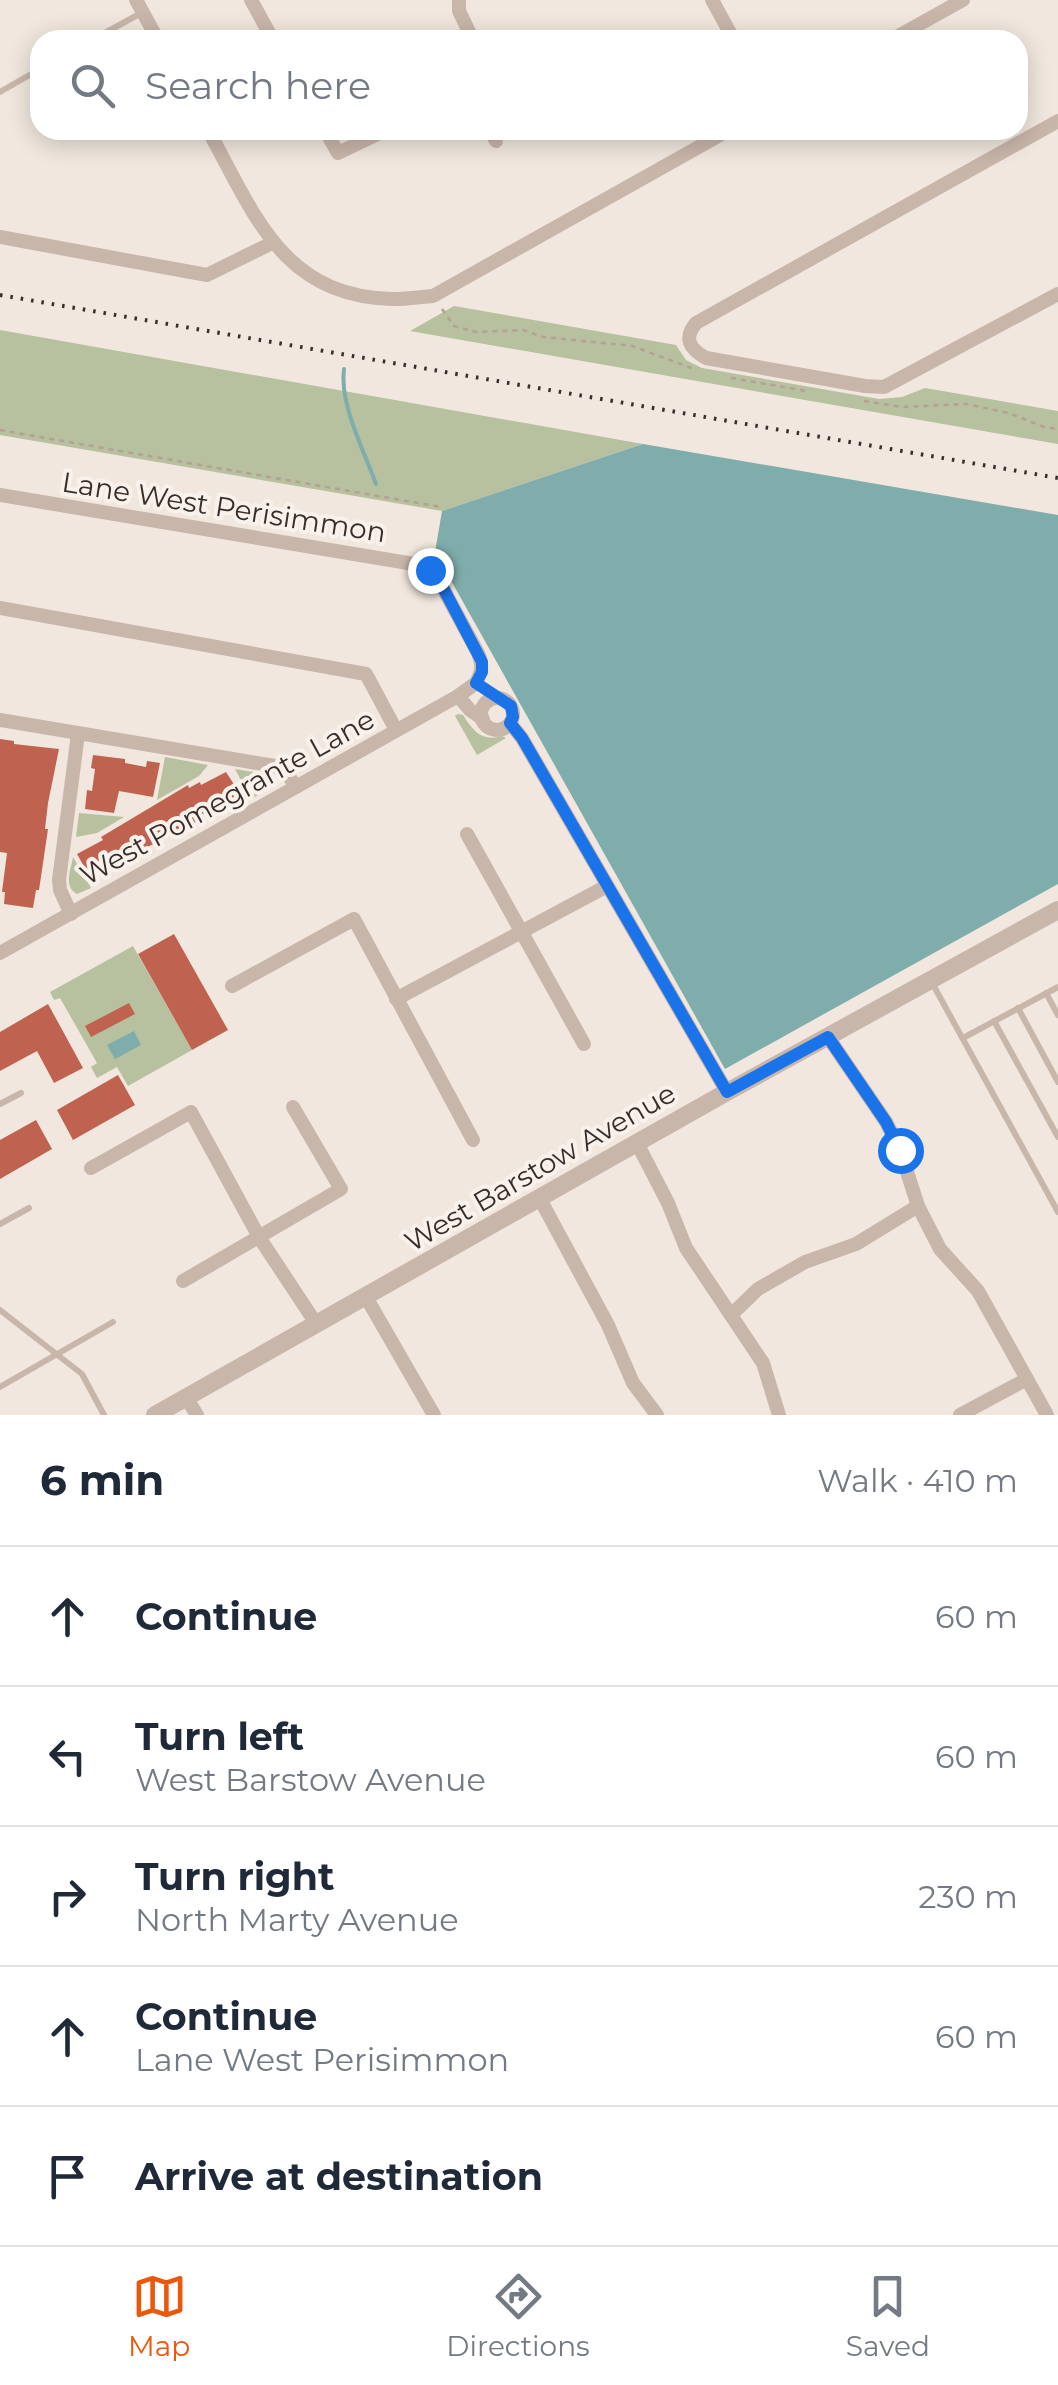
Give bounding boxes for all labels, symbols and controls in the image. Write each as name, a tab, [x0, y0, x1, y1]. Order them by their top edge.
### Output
search box	[30, 30, 1028, 140]
icon: search	[65, 58, 120, 113]
text: Search here	[145, 62, 371, 109]
street label: Lane West Perisimmon	[60, 465, 388, 549]
route end	[408, 548, 454, 594]
street label: West Pomegrante Lane	[74, 702, 380, 892]
street label: West Barstow Avenue	[399, 1076, 681, 1258]
route start	[878, 1128, 924, 1174]
text: 6 min	[40, 1454, 164, 1506]
text: Walk · 410 m	[817, 1461, 1018, 1500]
icon: ahead	[40, 1589, 95, 1644]
text: Continue	[135, 1593, 317, 1640]
text: 60 m	[935, 1597, 1018, 1636]
text: Turn left	[135, 1713, 304, 1760]
icon: left	[40, 1729, 95, 1784]
text: 60 m	[935, 1737, 1018, 1776]
text: West Barstow Avenue	[135, 1760, 486, 1799]
text: Turn right	[135, 1853, 334, 1900]
icon: right	[40, 1869, 95, 1924]
text: 230 m	[918, 1877, 1018, 1916]
text: North Marty Avenue	[135, 1900, 459, 1939]
text: Continue	[135, 1993, 317, 2040]
icon: ahead	[40, 2009, 95, 2064]
text: 60 m	[935, 2017, 1018, 2056]
text: Lane West Perisimmon	[135, 2040, 509, 2079]
icon: arrive	[40, 2149, 95, 2204]
text: Arrive at destination	[135, 2153, 543, 2200]
tab: Map	[128, 2269, 190, 2363]
tab: Directions	[446, 2269, 590, 2363]
tab: Saved	[846, 2269, 930, 2363]

